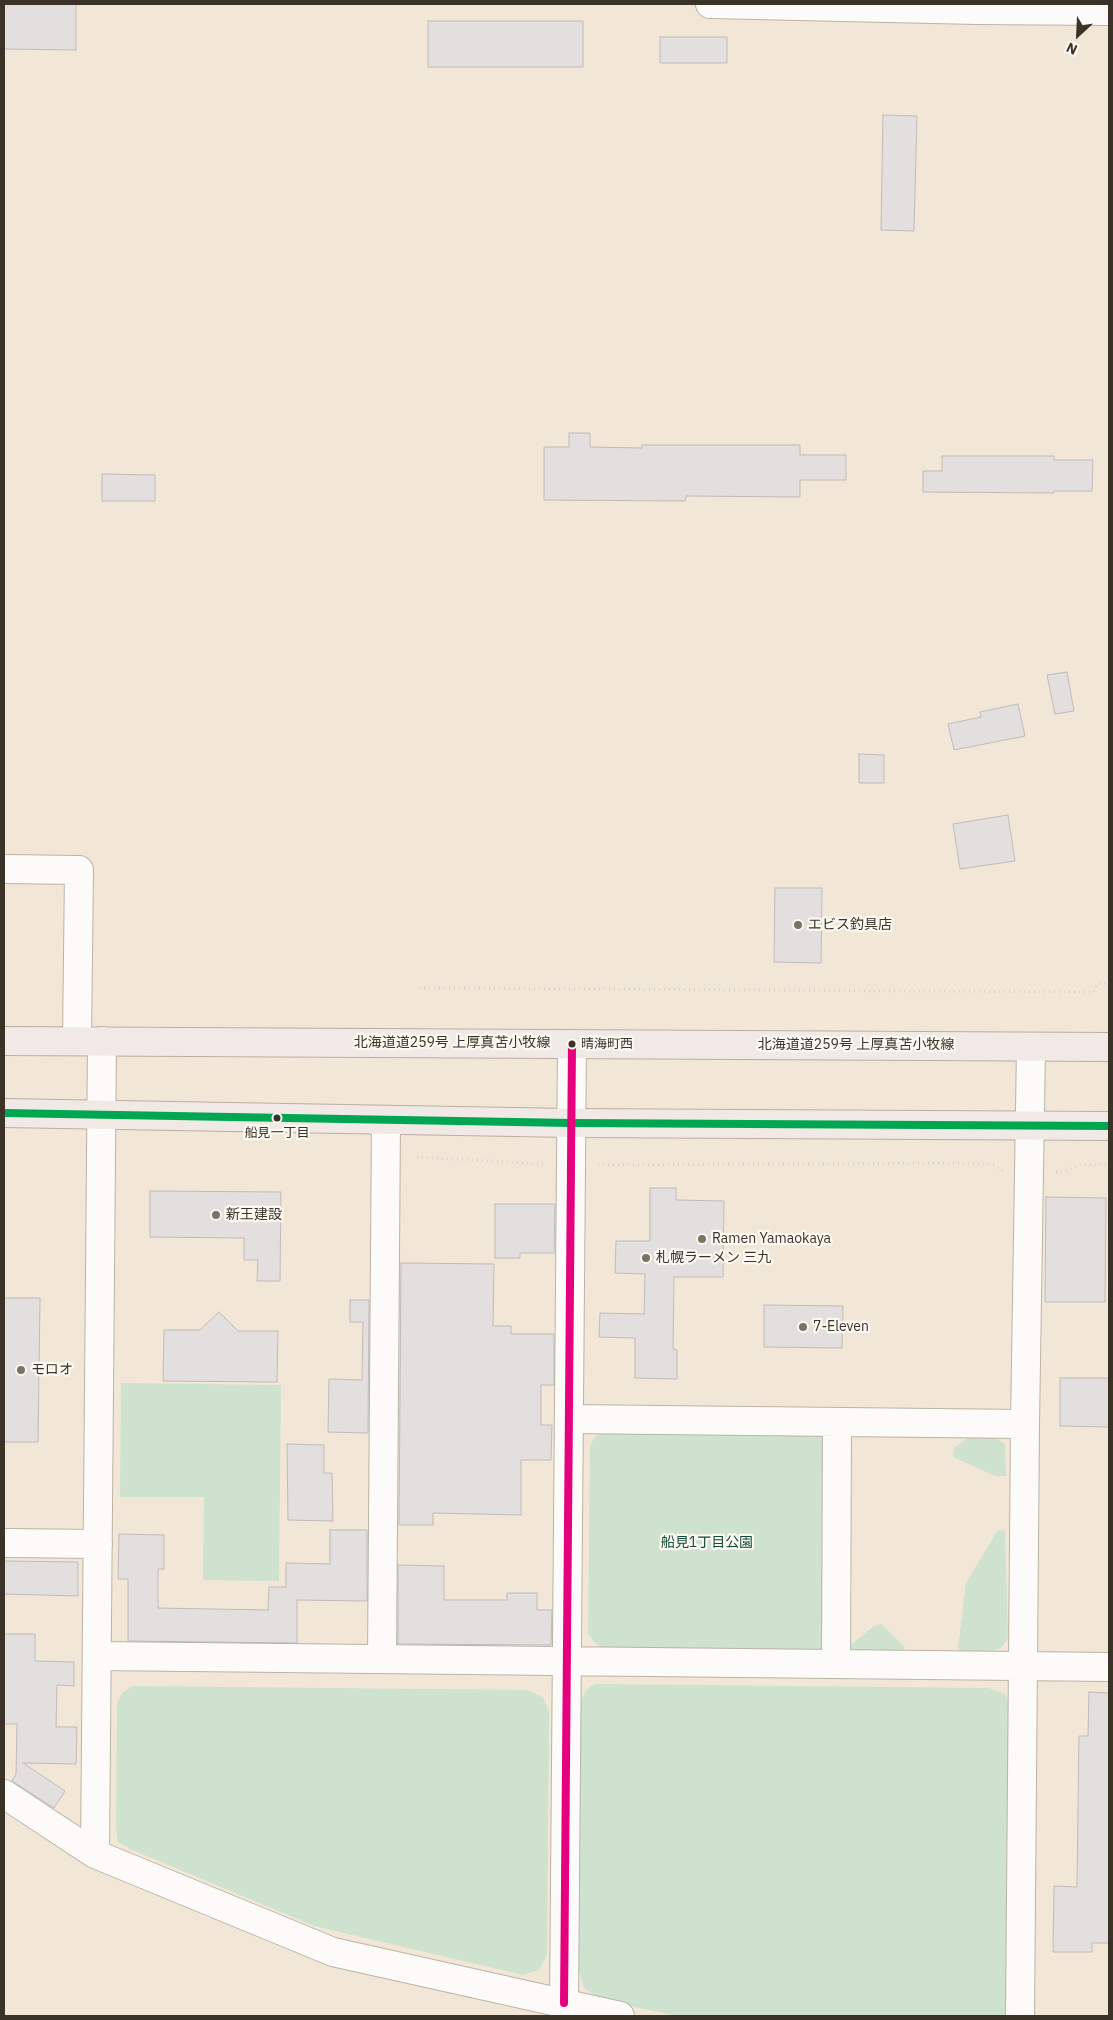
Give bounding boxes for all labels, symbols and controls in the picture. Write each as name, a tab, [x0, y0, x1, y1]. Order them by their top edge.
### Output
north arrow	[1053, 10, 1103, 60]
text: N	[1063, 38, 1080, 59]
place label: エビス釣具店	[808, 917, 892, 933]
marker: エビス釣具店	[792, 919, 804, 931]
street label: 北海道道259号 上厚真苫小牧線	[354, 1035, 550, 1051]
place label: 晴海町西	[581, 1036, 633, 1052]
street label: 北海道道259号 上厚真苫小牧線	[758, 1037, 954, 1053]
marker: 晴海町西	[567, 1039, 577, 1049]
marker: 船見一丁目	[272, 1113, 282, 1123]
place label: 船見一丁目	[245, 1125, 309, 1141]
place label: 新王建設	[226, 1207, 282, 1223]
marker: 新王建設	[210, 1209, 222, 1221]
place label: Ramen Yamaokaya	[712, 1231, 831, 1247]
marker: Ramen Yamaokaya	[696, 1233, 708, 1245]
place label: 札幌ラーメン 三九	[656, 1250, 771, 1266]
marker: 札幌ラーメン 三九	[640, 1252, 652, 1264]
place label: 7-Eleven	[813, 1319, 869, 1335]
marker: 7-Eleven	[797, 1321, 809, 1333]
place label: モロオ	[31, 1362, 73, 1378]
marker: モロオ	[15, 1364, 27, 1376]
park label: 船見1丁目公園	[661, 1535, 753, 1551]

